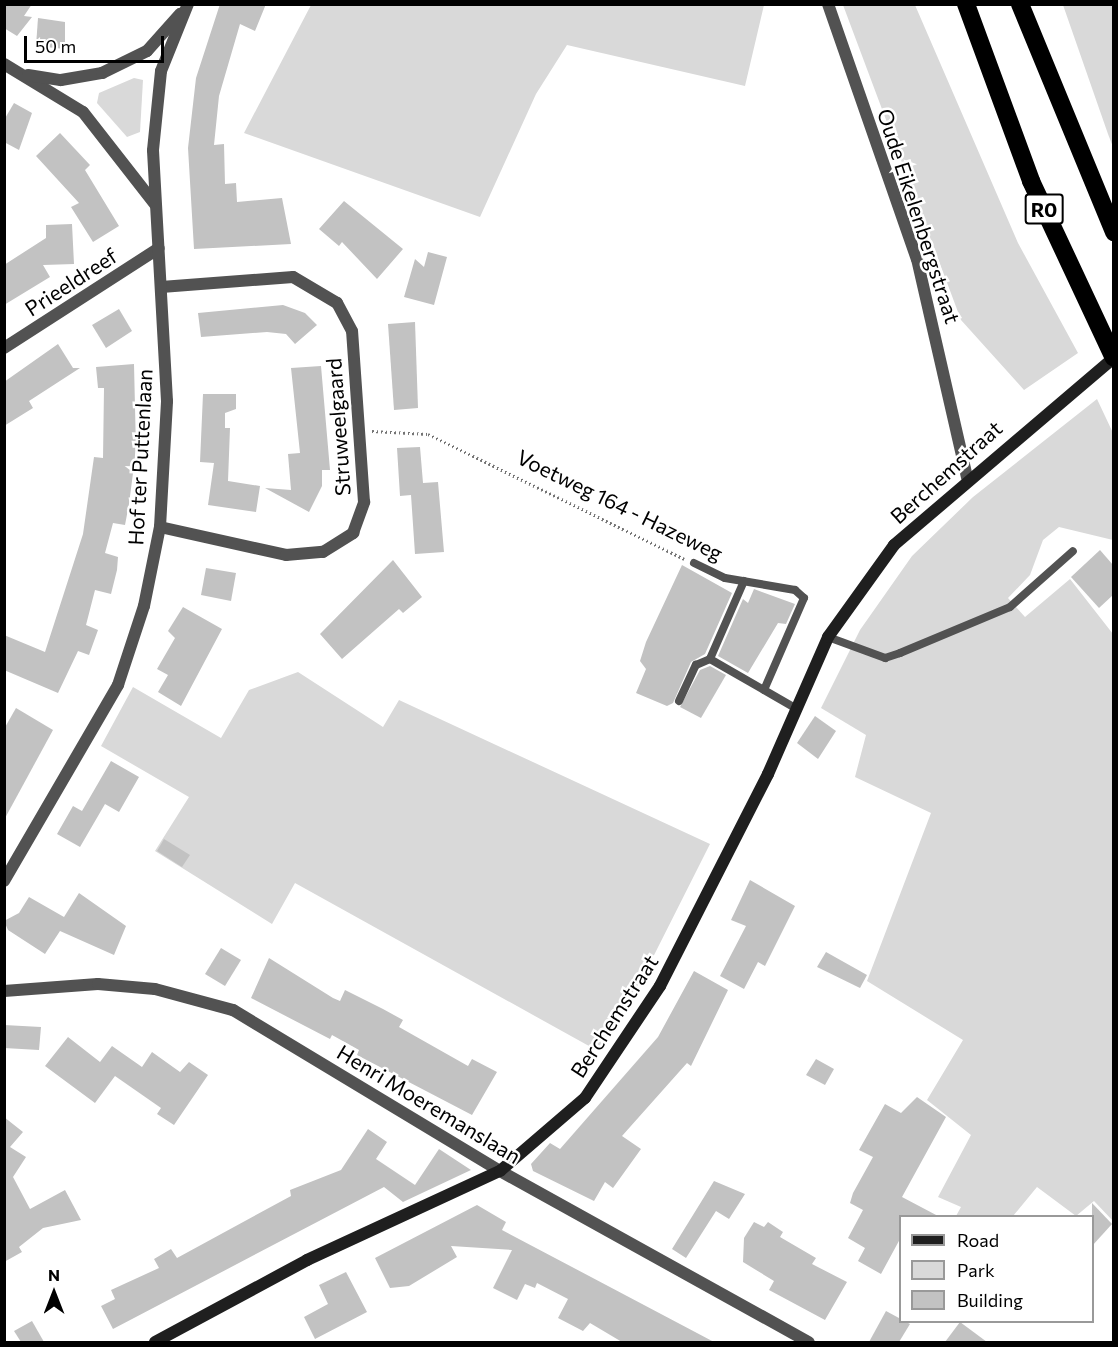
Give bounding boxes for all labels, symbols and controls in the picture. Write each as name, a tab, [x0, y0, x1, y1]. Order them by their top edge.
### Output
scale bar	[27, 24, 166, 62]
text: 50 m	[35, 35, 76, 57]
street label: Oude Eikelenbergstraat	[872, 105, 966, 327]
road number: R0	[1024, 192, 1064, 226]
street label: Prieeldreef	[20, 243, 122, 321]
street label: Struweelgaard	[321, 357, 355, 497]
street label: Hof ter Puttenlaan	[123, 368, 157, 546]
street label: Berchemstraat	[885, 415, 1007, 529]
street label: Voetweg 164 - Hazeweg	[513, 444, 727, 566]
street label: Berchemstraat	[565, 950, 663, 1082]
street label: Henri Moeremanslaan	[333, 1039, 525, 1169]
legend	[899, 1215, 1094, 1323]
text: Road	[957, 1229, 999, 1251]
text: Park	[957, 1259, 995, 1281]
north arrow	[24, 1263, 84, 1323]
text: N	[48, 1265, 60, 1284]
text: Building	[957, 1289, 1023, 1311]

